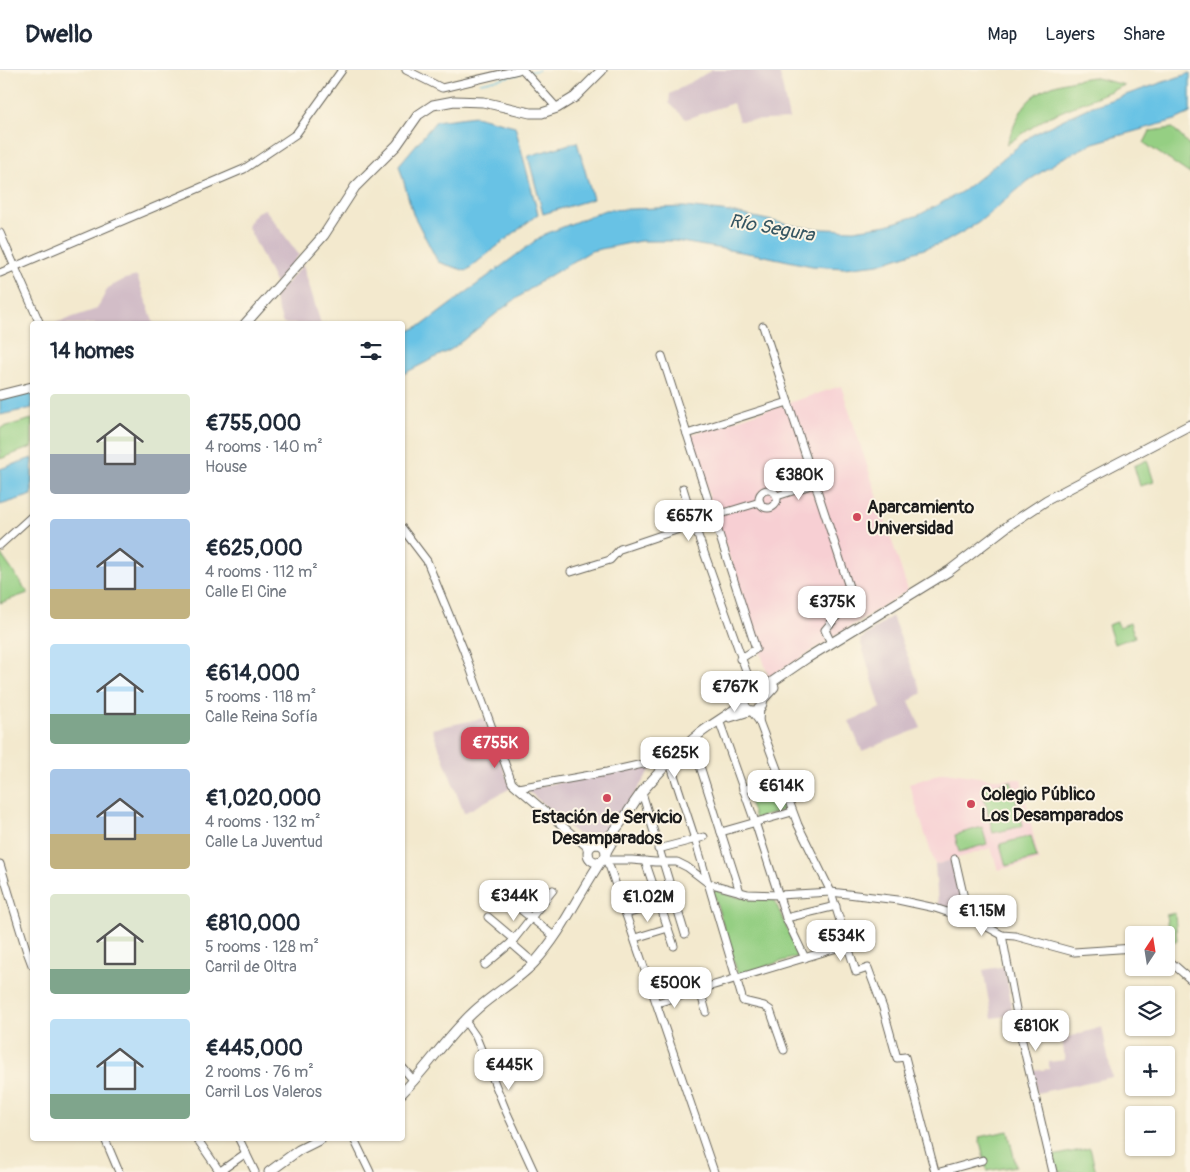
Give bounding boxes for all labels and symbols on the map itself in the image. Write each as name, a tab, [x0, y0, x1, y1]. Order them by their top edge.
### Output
water label: Río Segura	[727, 209, 817, 247]
pin: €380K	[764, 458, 834, 501]
place label: Aparcamiento Universidad	[867, 496, 974, 540]
pin: €657K	[654, 500, 724, 542]
marker: Aparcamiento Universidad	[851, 511, 863, 523]
pin: €375K	[797, 586, 867, 628]
pin: €767K	[700, 670, 770, 713]
pin: €755K	[460, 726, 530, 769]
pin: €625K	[640, 736, 710, 779]
pin: €614K	[746, 770, 816, 812]
place label: Colegio Público Los Desamparados	[981, 783, 1124, 827]
marker: Estación de Servicio Desamparados	[601, 792, 613, 804]
marker: Colegio Público Los Desamparados	[965, 798, 977, 810]
place label: Estación de Servicio Desamparados	[532, 806, 682, 850]
pin: €344K	[479, 880, 549, 922]
pin: €1.02M	[607, 880, 689, 923]
pin: €1.15M	[941, 894, 1023, 937]
pin: €534K	[806, 920, 876, 962]
north arrow	[1125, 926, 1175, 976]
pin: €500K	[640, 966, 710, 1009]
pin: €810K	[1001, 1010, 1071, 1052]
pin: €445K	[474, 1048, 544, 1091]

